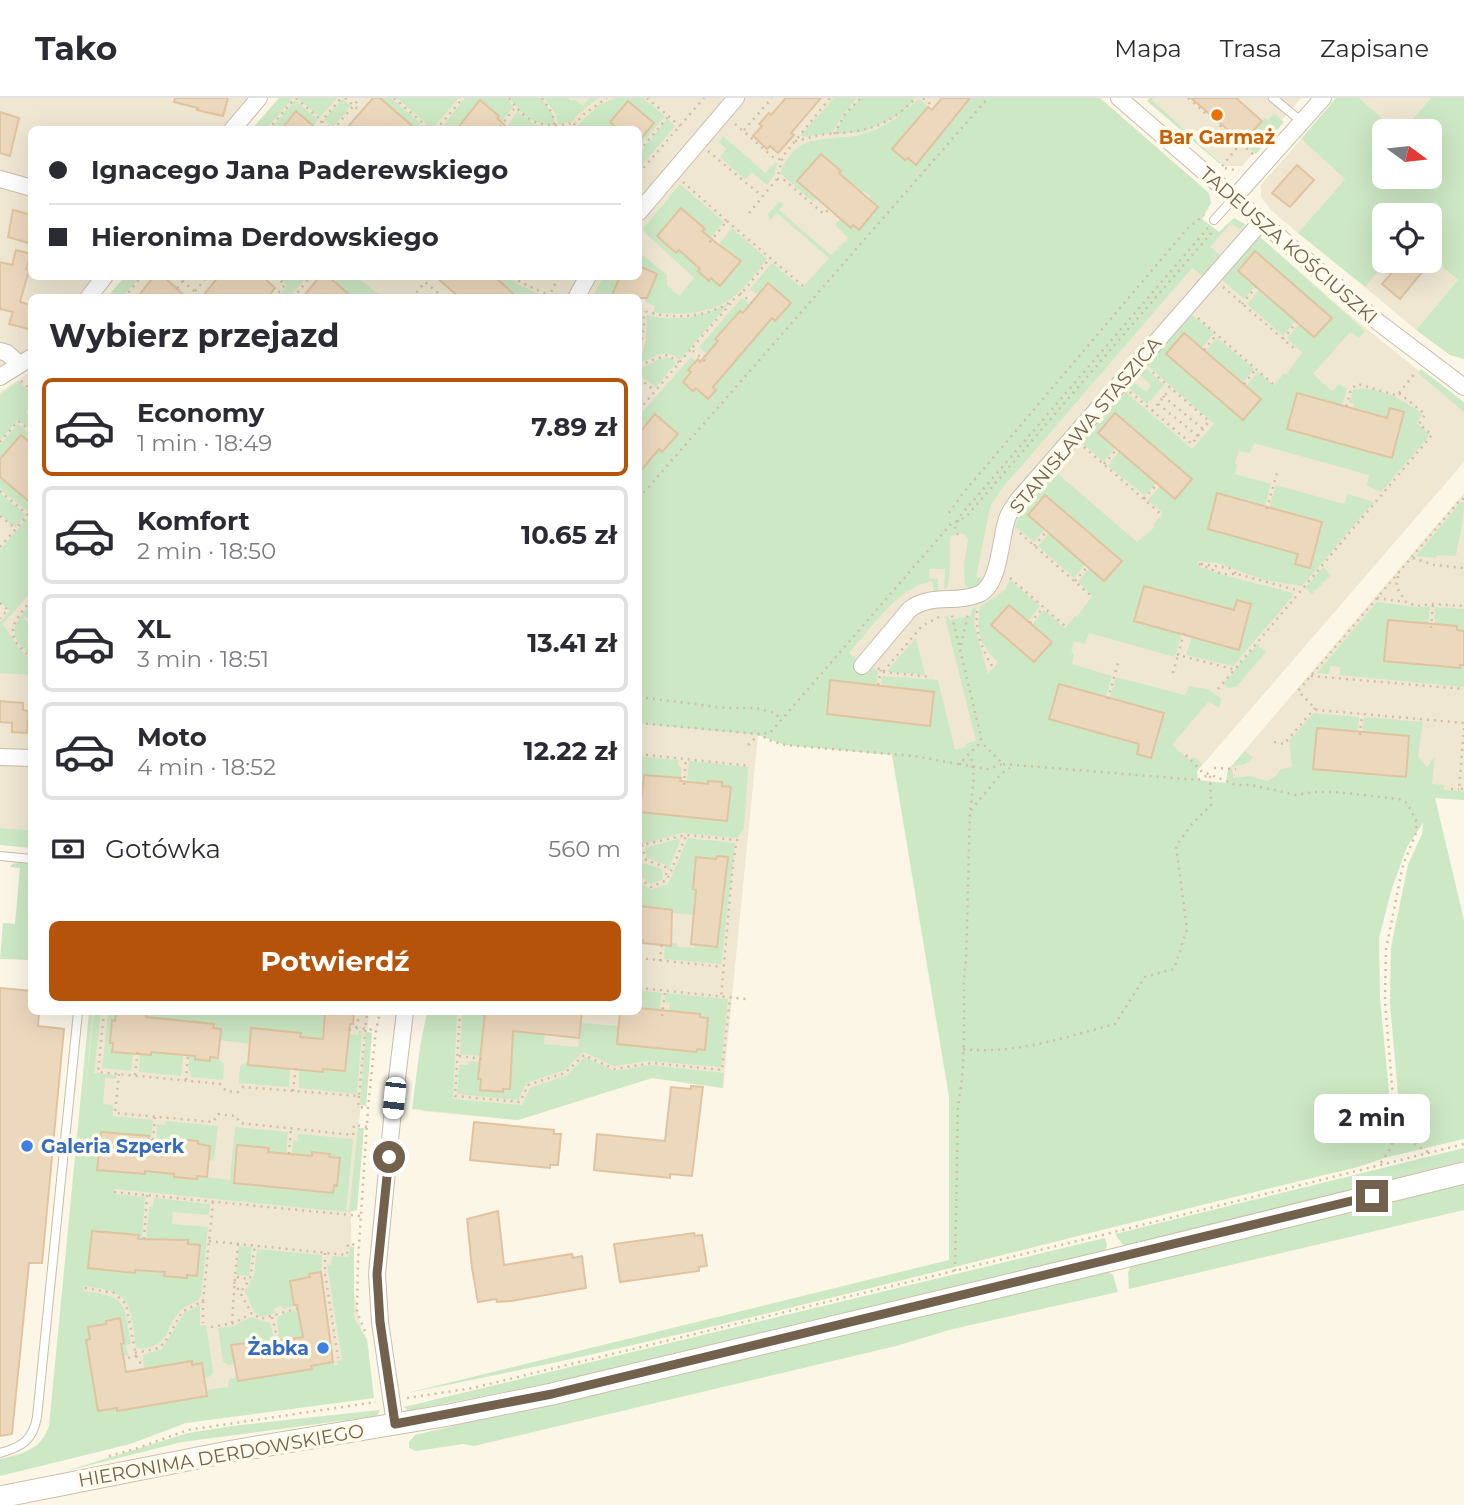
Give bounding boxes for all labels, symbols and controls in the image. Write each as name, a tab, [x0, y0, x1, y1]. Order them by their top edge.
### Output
text: Tako	[35, 28, 117, 68]
text: Mapa	[1114, 34, 1182, 63]
text: Trasa	[1220, 34, 1282, 63]
text: Zapisane	[1320, 34, 1429, 63]
marker: Bar Garmaż	[1209, 107, 1225, 123]
north arrow	[1372, 119, 1442, 189]
map controls	[1372, 119, 1442, 273]
place label: Bar Garmaż	[1159, 126, 1275, 149]
text: Ignacego Jana Paderewskiego	[91, 154, 508, 186]
street label: TADEUSZA KOŚCIUSZKI	[1195, 162, 1382, 329]
button: locate	[1372, 203, 1442, 273]
text: Hieronima Derdowskiego	[91, 221, 439, 253]
text: Wybierz przejazd	[49, 316, 339, 355]
street label: STANISŁAWA STASZICA	[1005, 332, 1166, 518]
icon: car	[53, 396, 116, 459]
text: Economy	[137, 397, 264, 429]
text: 7.89 zł	[531, 411, 617, 443]
text: 1 min · 18:49	[137, 429, 272, 457]
icon: car	[53, 504, 116, 567]
text: Komfort	[137, 505, 250, 537]
text: 10.65 zł	[521, 519, 617, 551]
text: 2 min · 18:50	[137, 537, 276, 565]
icon: car	[53, 612, 116, 675]
text: XL	[137, 613, 171, 645]
text: 13.41 zł	[527, 627, 617, 659]
text: 3 min · 18:51	[137, 645, 269, 673]
icon: car	[53, 720, 116, 783]
text: Moto	[137, 721, 207, 753]
text: 12.22 zł	[523, 735, 617, 767]
text: 4 min · 18:52	[137, 753, 276, 781]
icon: cash	[49, 830, 87, 868]
text: Gotówka	[105, 833, 221, 865]
text: 560 m	[548, 835, 621, 863]
button: Potwierdź	[49, 921, 621, 1001]
car	[382, 1076, 407, 1120]
callout: 2 min	[1314, 1094, 1430, 1144]
text: 2 min	[1338, 1104, 1406, 1132]
place label: Galeria Szperk	[41, 1135, 185, 1158]
marker: Galeria Szperk	[19, 1138, 35, 1154]
route start	[373, 1141, 405, 1173]
route end	[1356, 1180, 1388, 1212]
place label: Żabka	[247, 1336, 309, 1360]
marker: Żabka	[315, 1340, 331, 1356]
street label: HIERONIMA DERDOWSKIEGO	[76, 1419, 366, 1492]

